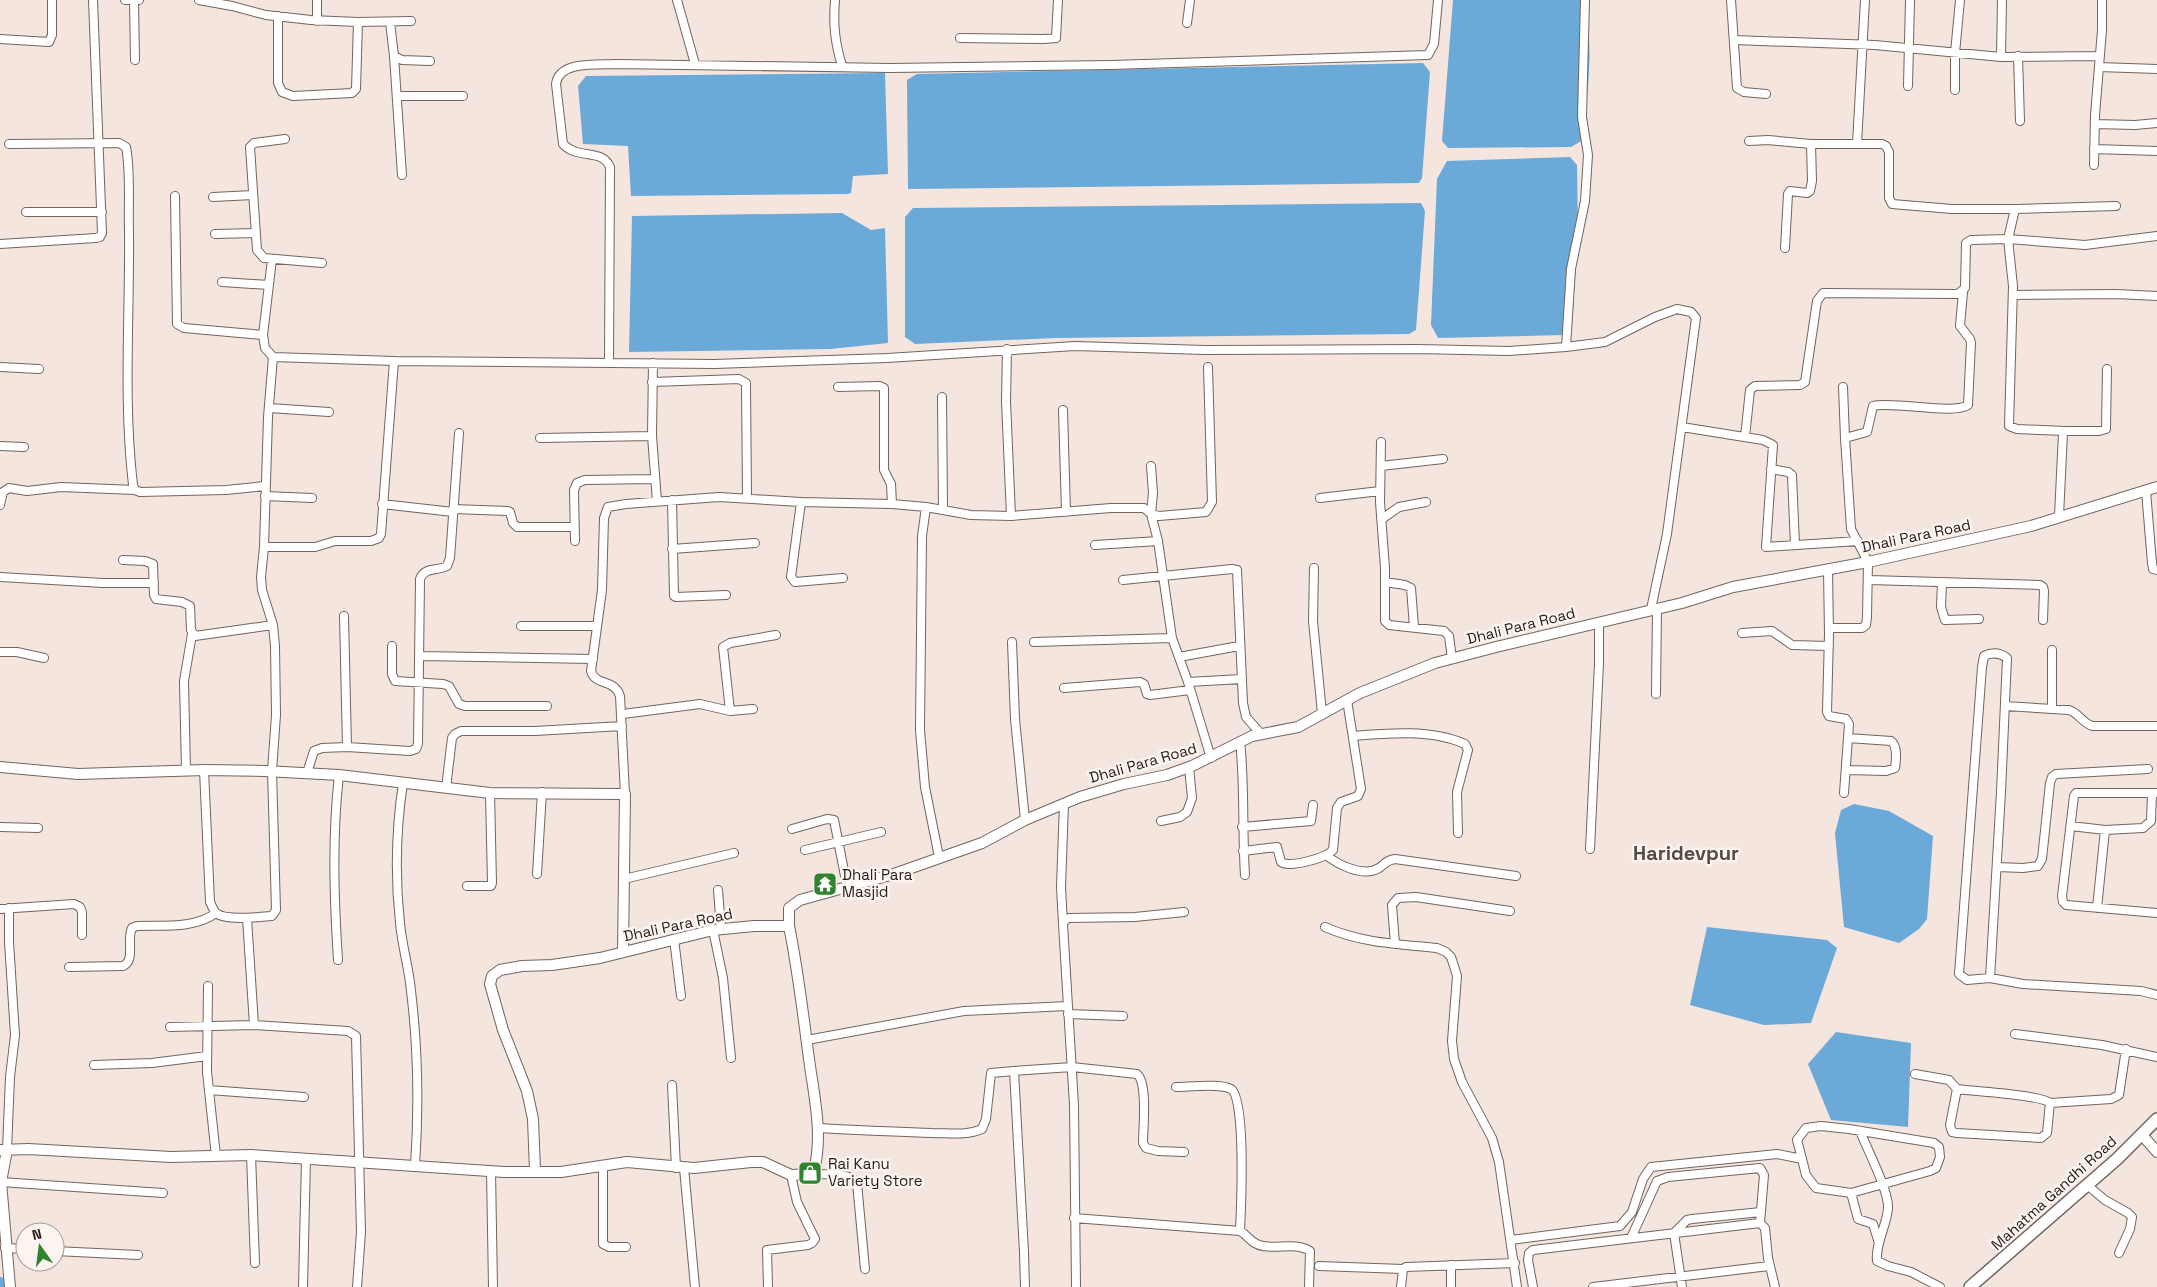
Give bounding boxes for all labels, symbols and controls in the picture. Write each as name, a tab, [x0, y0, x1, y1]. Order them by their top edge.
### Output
street label: Dhali Para Road	[1860, 515, 1972, 556]
street label: Dhali Para Road	[1465, 603, 1577, 648]
street label: Dhali Para Road	[1087, 738, 1199, 787]
district label: Haridevpur	[1633, 840, 1739, 866]
place label: Dhali Para Masjid	[842, 865, 913, 901]
temple icon: Dhali Para Masjid	[812, 871, 838, 897]
street label: Dhali Para Road	[622, 904, 734, 945]
street label: Mahatma Gandhi Road	[1987, 1131, 2120, 1254]
place label: Rai Kanu Variety Store	[828, 1154, 923, 1190]
shop icon: Rai Kanu Variety Store	[797, 1160, 823, 1186]
north arrow	[15, 1222, 65, 1272]
text: N	[30, 1225, 44, 1244]

